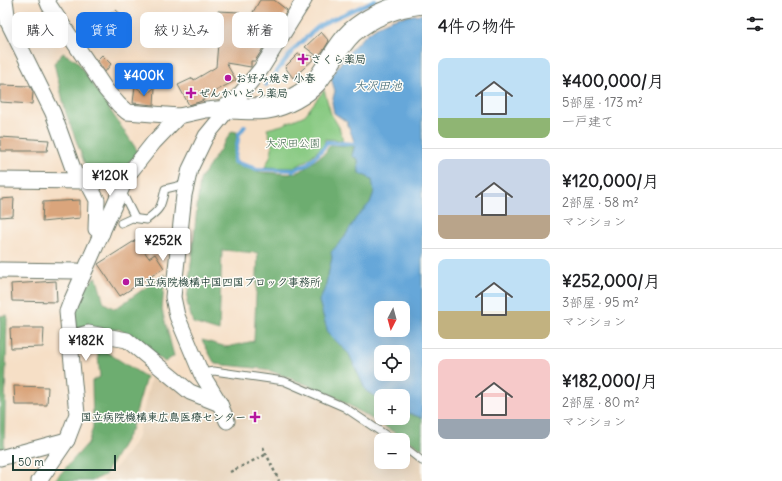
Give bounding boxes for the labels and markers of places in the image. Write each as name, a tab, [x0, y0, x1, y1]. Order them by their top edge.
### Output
place label: さくら薬局	[311, 52, 366, 66]
marker: さくら薬局	[298, 54, 308, 64]
pin: ¥400K	[116, 63, 172, 97]
place label: お好み焼き 小春	[236, 71, 316, 85]
marker: お好み焼き 小春	[223, 73, 233, 83]
place label: ぜんかいどう薬局	[199, 86, 288, 100]
marker: ぜんかいどう薬局	[186, 88, 196, 98]
pin: ¥120K	[82, 163, 138, 197]
pin: ¥252K	[135, 228, 191, 262]
place label: 国立病院機構中国四国ブロック事務所	[134, 275, 321, 289]
marker: 国立病院機構中国四国ブロック事務所	[121, 277, 131, 287]
pin: ¥182K	[58, 328, 114, 362]
place label: 国立病院機構東広島医療センター	[81, 410, 246, 424]
marker: 国立病院機構東広島医療センター	[249, 411, 261, 423]

